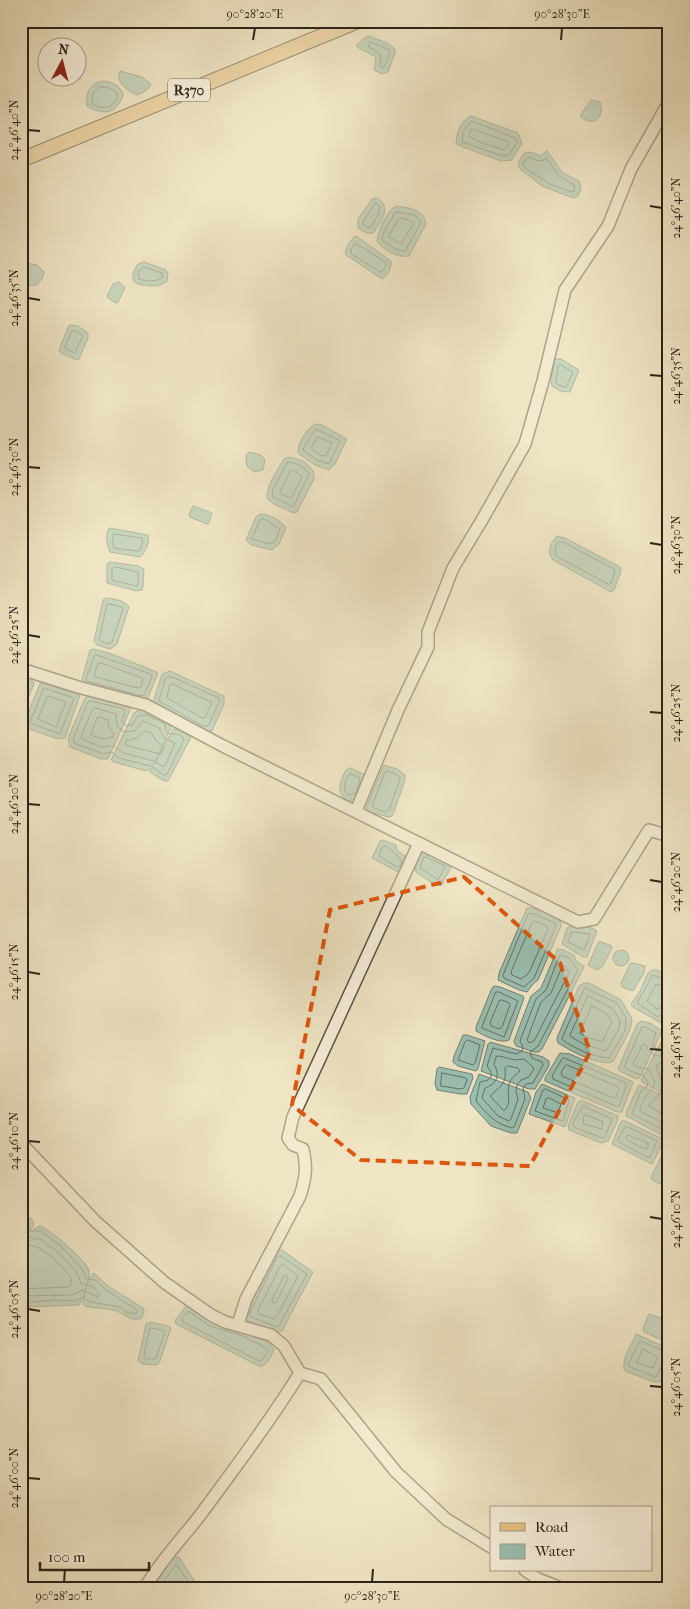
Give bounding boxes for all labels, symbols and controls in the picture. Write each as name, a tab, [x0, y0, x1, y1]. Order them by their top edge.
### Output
text: 90°28'20"E	[227, 7, 283, 21]
text: 90°28'30"E	[534, 7, 590, 21]
north arrow	[38, 38, 88, 88]
text: N	[57, 41, 70, 59]
road number: R370	[168, 78, 210, 102]
text: 24°46'40"N	[7, 99, 21, 161]
text: 24°46'40"N	[669, 177, 683, 239]
text: 24°46'35"N	[7, 269, 21, 327]
text: 24°46'35"N	[669, 347, 683, 405]
text: 24°46'30"N	[7, 437, 21, 497]
text: 24°46'30"N	[669, 515, 683, 575]
text: 24°46'25"N	[7, 606, 21, 664]
text: 24°46'25"N	[669, 684, 683, 742]
text: 24°46'20"N	[7, 774, 21, 834]
text: 24°46'20"N	[669, 852, 683, 912]
text: 24°46'15"N	[7, 944, 21, 1000]
text: 24°46'15"N	[669, 1022, 683, 1078]
text: 24°46'10"N	[7, 1112, 21, 1170]
text: 24°46'10"N	[669, 1190, 683, 1248]
text: 24°46'05"N	[7, 1279, 21, 1339]
text: 24°46'05"N	[669, 1357, 683, 1417]
text: 24°46'00"N	[7, 1448, 21, 1508]
legend	[490, 1506, 652, 1572]
text: Road	[535, 1518, 569, 1536]
scale bar	[40, 1539, 149, 1571]
text: Water	[534, 1542, 575, 1560]
text: 100 m	[48, 1548, 86, 1566]
text: 90°28'20"E	[36, 1589, 92, 1603]
text: 90°28'30"E	[344, 1589, 400, 1603]

